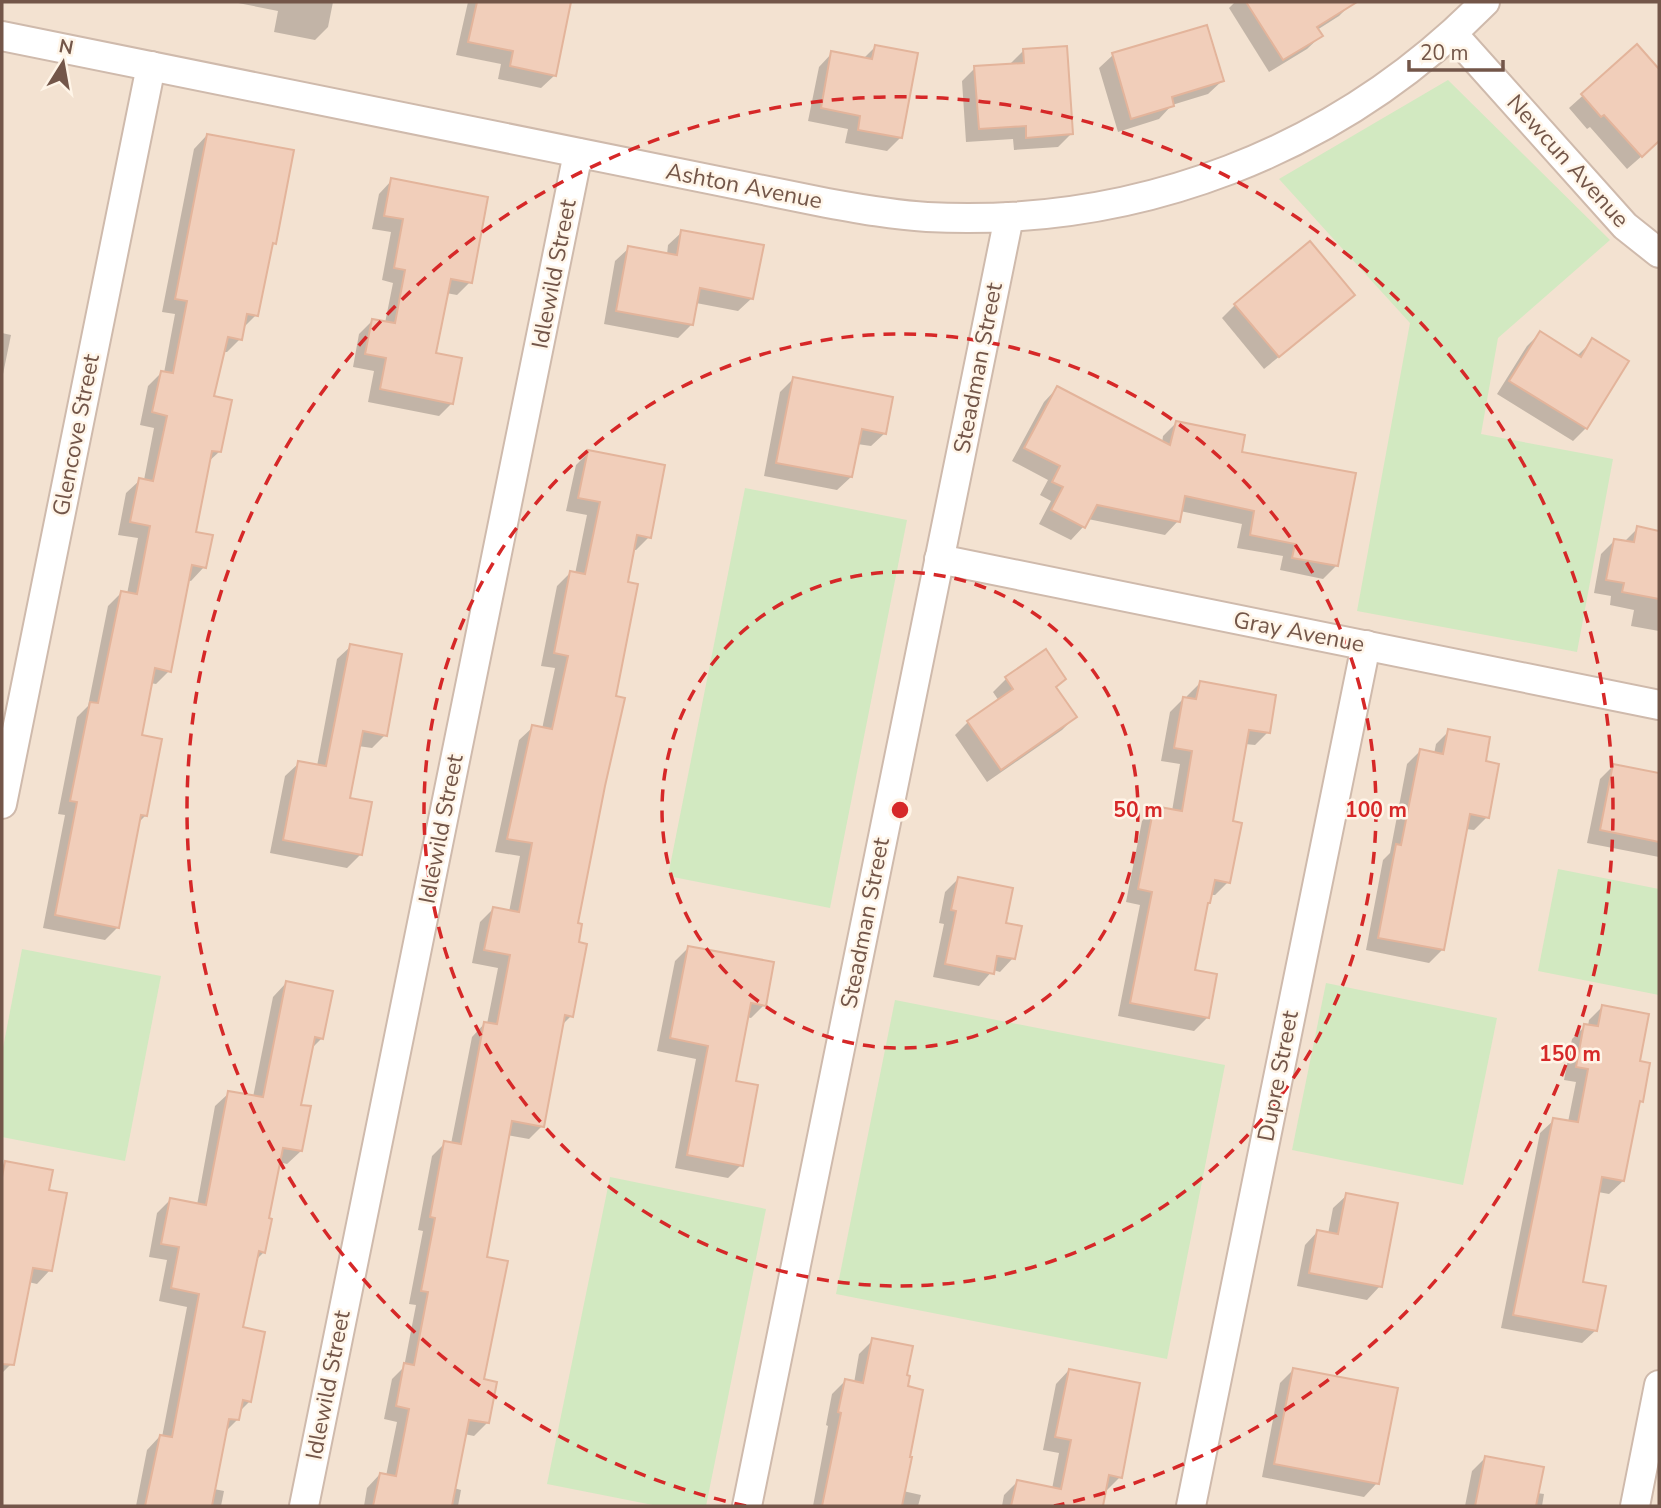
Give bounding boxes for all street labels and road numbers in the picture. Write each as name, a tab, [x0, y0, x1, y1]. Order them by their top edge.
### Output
street label: Newcun Avenue	[1500, 88, 1636, 234]
street label: Ashton Avenue	[663, 156, 825, 216]
street label: Idlewild Street	[524, 196, 584, 351]
street label: Steadman Street	[946, 279, 1010, 456]
street label: Glencove Street	[45, 350, 107, 519]
street label: Gray Avenue	[1231, 604, 1367, 660]
street label: Idlewild Street	[411, 751, 471, 906]
street label: Steadman Street	[833, 834, 897, 1011]
street label: Dupre Street	[1250, 1007, 1306, 1144]
street label: Idlewild Street	[298, 1307, 358, 1462]

